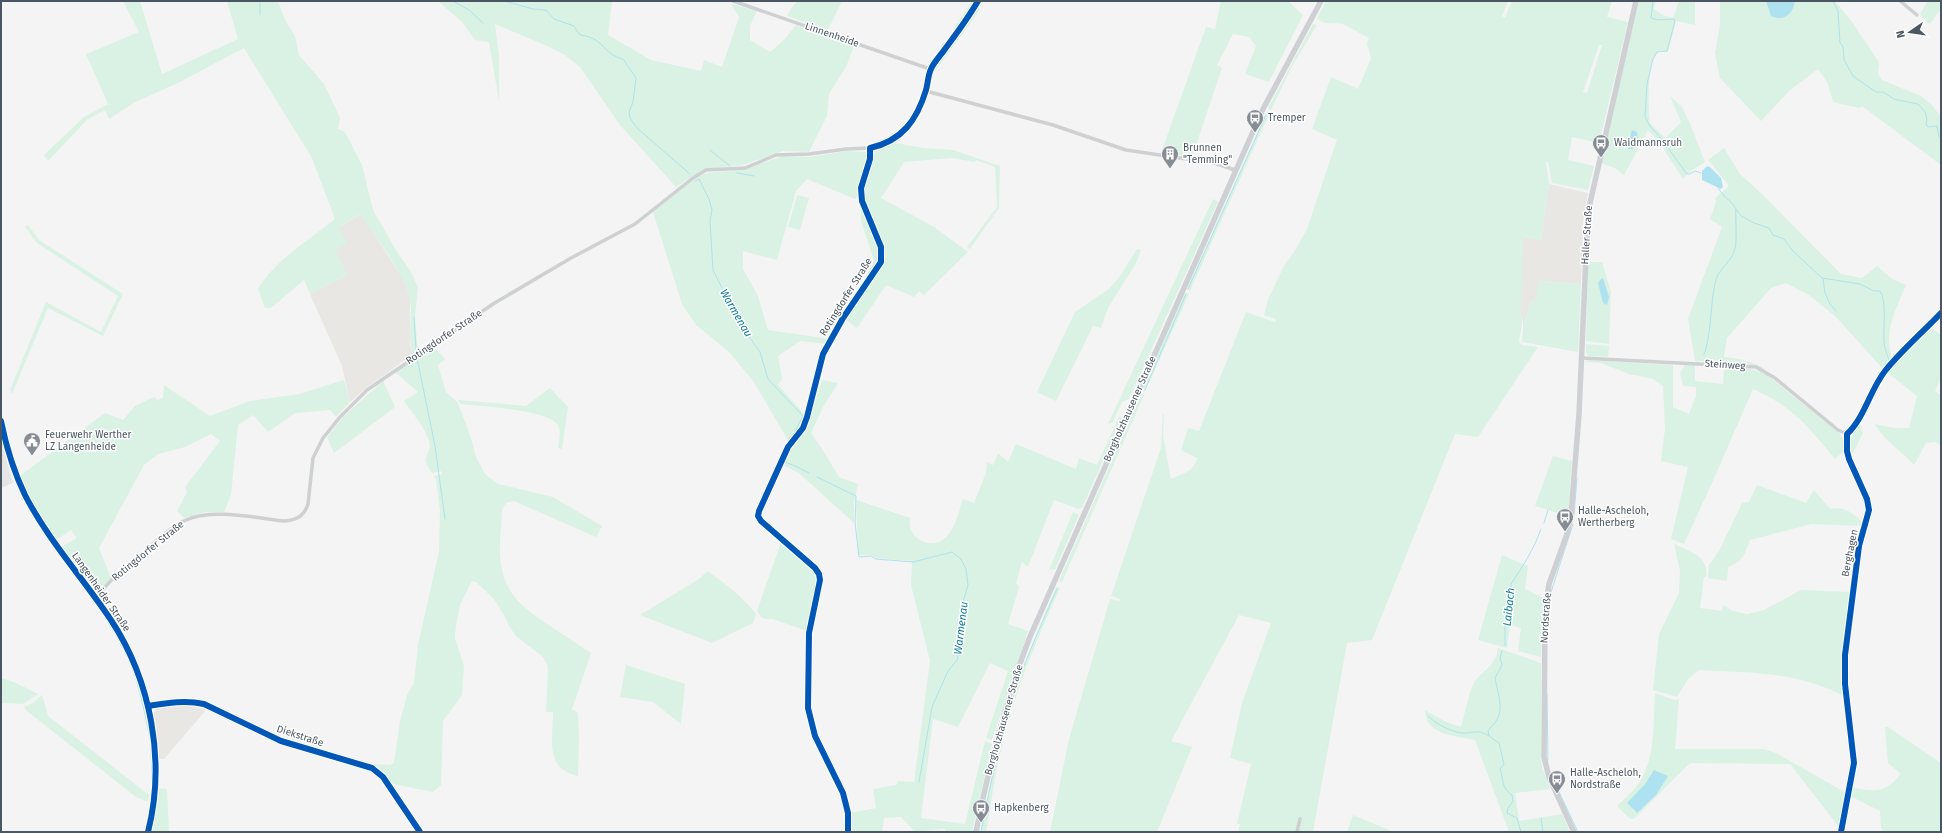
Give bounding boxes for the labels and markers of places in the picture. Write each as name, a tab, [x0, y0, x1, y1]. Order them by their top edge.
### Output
bus stop icon: Tremper	[1245, 108, 1265, 133]
place label: Tremper	[1268, 112, 1306, 124]
bus stop icon: Waidmannsruh	[1591, 133, 1611, 158]
place label: Waidmannsruh	[1614, 137, 1682, 149]
place label: Brunnen "Temming"	[1183, 142, 1232, 166]
building icon: Brunnen "Temming"	[1160, 144, 1180, 169]
place label: Feuerwehr Werther LZ Langenheide	[45, 429, 132, 453]
public building icon: Feuerwehr Werther LZ Langenheide	[22, 431, 42, 456]
place label: Halle-Ascheloh, Wertherberg	[1578, 505, 1649, 529]
bus stop icon: Halle-Ascheloh, Wertherberg	[1555, 507, 1575, 532]
place label: Halle-Ascheloh, Nordstraße	[1570, 767, 1641, 791]
bus stop icon: Halle-Ascheloh, Nordstraße	[1547, 769, 1567, 794]
bus stop icon: Hapkenberg	[971, 798, 991, 823]
place label: Hapkenberg	[994, 802, 1050, 814]

